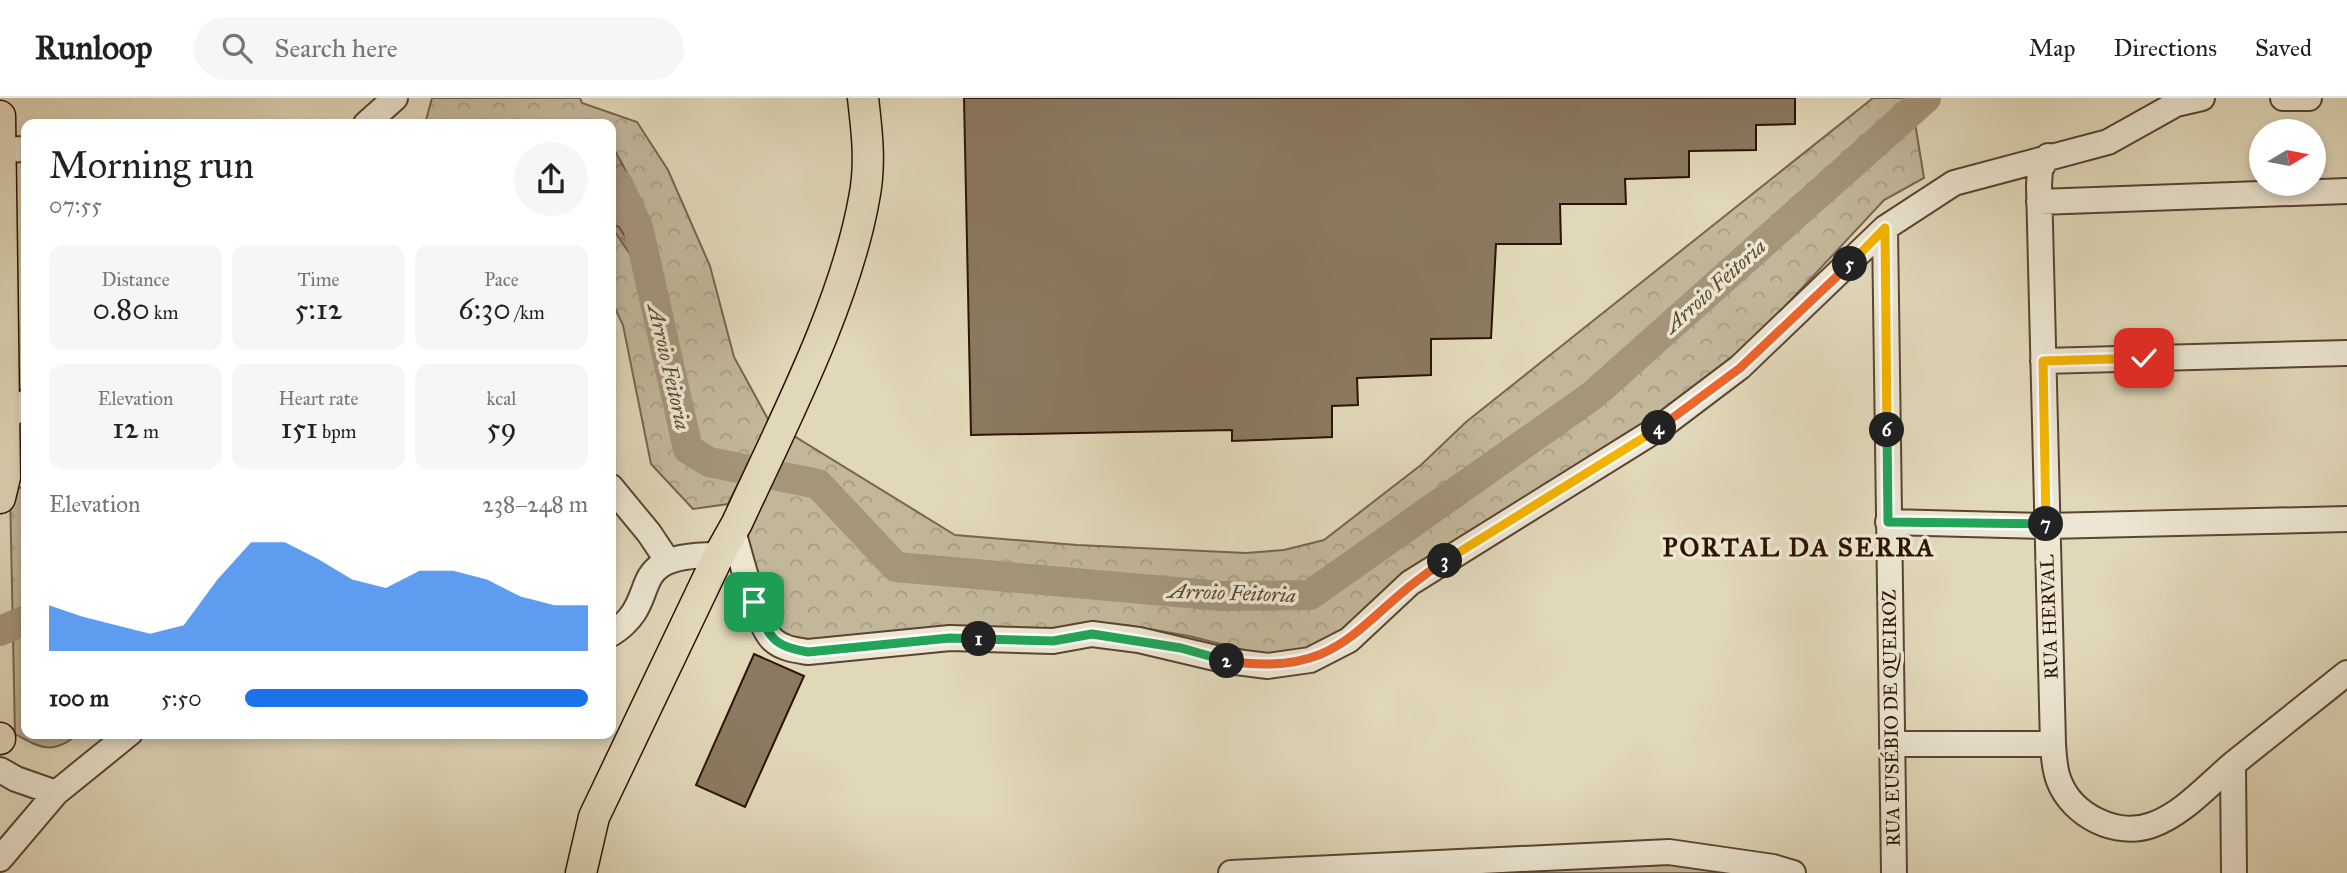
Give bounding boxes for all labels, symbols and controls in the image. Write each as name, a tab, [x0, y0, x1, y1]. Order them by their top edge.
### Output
search box	[194, 17, 684, 80]
text: Runloop	[35, 28, 152, 68]
icon: search	[218, 29, 256, 67]
text: Search here	[274, 32, 397, 64]
text: Map	[2029, 33, 2076, 63]
text: Directions	[2114, 33, 2217, 63]
text: Saved	[2255, 33, 2312, 63]
north arrow	[2249, 119, 2326, 196]
map controls	[2249, 119, 2326, 196]
text: Morning run	[49, 142, 254, 188]
button: share	[514, 142, 588, 216]
text: 07:55	[49, 191, 102, 219]
water label: Arroio Feitoria	[1657, 233, 1771, 340]
pin: 5	[1832, 246, 1868, 282]
text: 5	[1845, 252, 1854, 275]
text: Distance	[101, 268, 170, 291]
text: Time	[297, 268, 340, 291]
text: Pace	[484, 268, 519, 291]
text: 0.80	[92, 291, 150, 327]
text: 5:12	[294, 291, 343, 327]
text: 6:30	[458, 291, 511, 327]
water label: Arroio Feitoria	[641, 300, 696, 432]
text: km	[150, 301, 179, 324]
text: /km	[511, 301, 545, 324]
pin	[2114, 328, 2174, 388]
icon: check	[2125, 339, 2163, 377]
text: Elevation	[98, 387, 173, 410]
text: Heart rate	[279, 387, 358, 410]
text: kcal	[487, 387, 516, 410]
text: 12	[112, 410, 139, 446]
text: 151	[280, 410, 318, 446]
text: 59	[486, 410, 517, 446]
pin: 4	[1642, 410, 1676, 446]
pin: 6	[1870, 412, 1904, 448]
text: 4	[1653, 416, 1664, 439]
text: 6	[1882, 418, 1891, 441]
text: m	[139, 420, 159, 443]
text: bpm	[318, 420, 357, 443]
text: Elevation	[49, 490, 140, 518]
text: 238–248 m	[483, 490, 588, 518]
pin: 7	[2028, 506, 2064, 542]
text: 7	[2040, 512, 2051, 535]
district label: PORTAL DA SERRA	[1663, 531, 1935, 563]
pin: 3	[1428, 544, 1462, 578]
text: 3	[1441, 549, 1448, 572]
street label: RUA HERVAL	[2035, 554, 2063, 680]
pin	[724, 572, 784, 632]
water label: Arroio Feitoria	[1165, 578, 1297, 608]
icon: arrive	[735, 583, 773, 621]
street label: RUA EUSÉBIO DE QUEIROZ	[1876, 589, 1905, 847]
pin: 1	[962, 622, 996, 656]
text: 1	[975, 627, 982, 650]
pin: 2	[1210, 644, 1244, 678]
text: 2	[1222, 649, 1231, 672]
text: 100 m	[49, 684, 109, 712]
text: 5:50	[161, 684, 202, 712]

